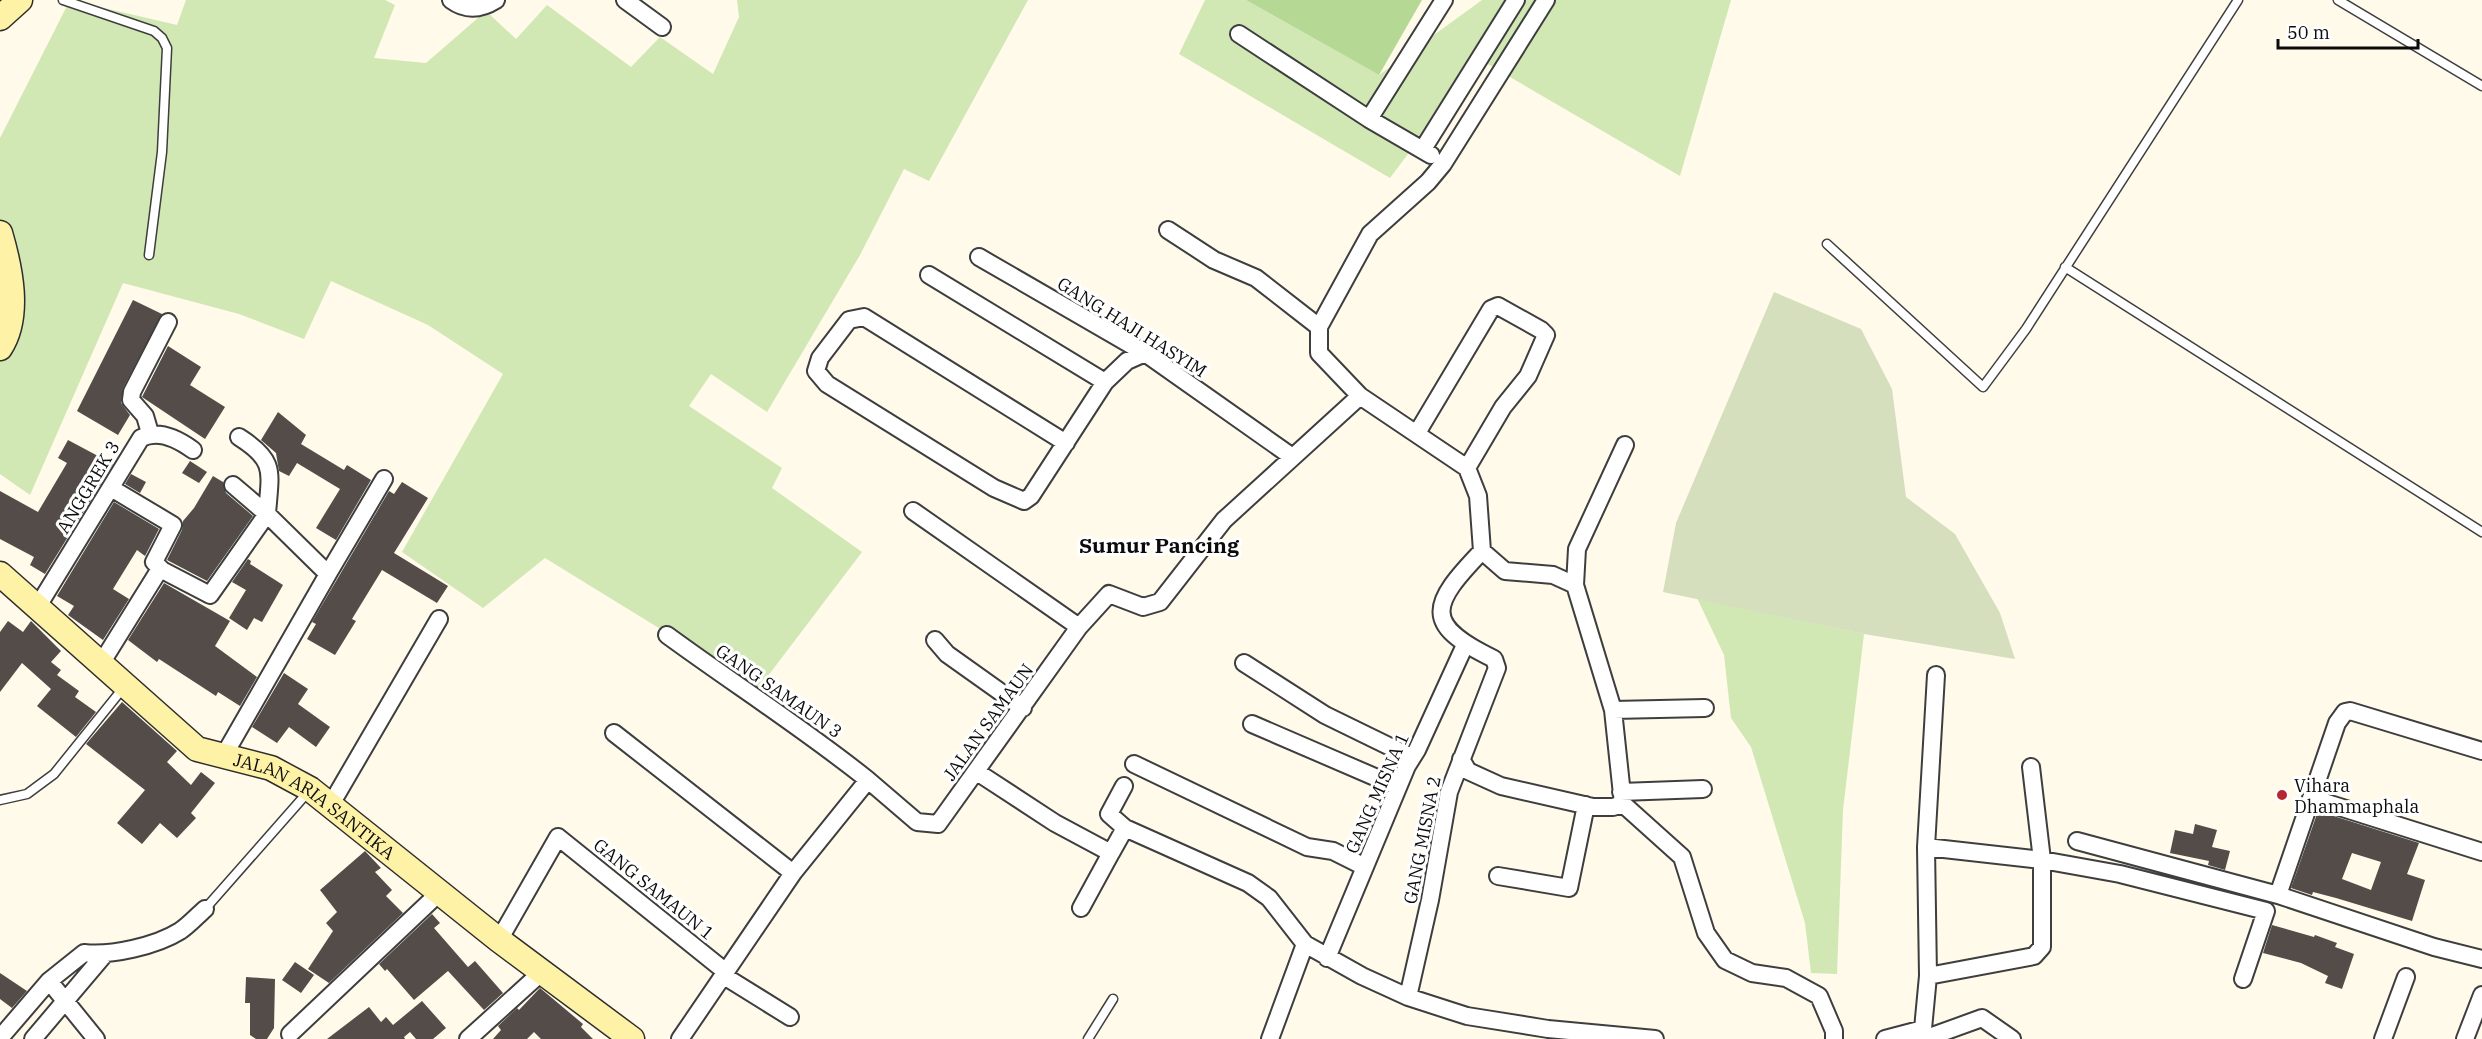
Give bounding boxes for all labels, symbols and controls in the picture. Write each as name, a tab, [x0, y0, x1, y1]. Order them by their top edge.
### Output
scale bar	[2278, 12, 2418, 50]
text: 50 m	[2287, 21, 2330, 44]
street label: GANG HAJI HASYIM	[1053, 272, 1211, 382]
street label: ANGGREK 3	[51, 436, 125, 538]
district label: Sumur Pancing	[1079, 531, 1240, 559]
street label: GANG SAMAUN 3	[711, 639, 847, 743]
street label: JALAN SAMAUN	[938, 659, 1038, 785]
street label: GANG MISNA 1	[1340, 729, 1414, 857]
street label: JALAN ARIA SANTIKA	[231, 747, 401, 865]
street label: GANG MISNA 2	[1398, 774, 1446, 906]
place label: Vihara Dhammaphala	[2294, 774, 2419, 818]
marker: Vihara Dhammaphala	[2275, 788, 2289, 802]
street label: GANG SAMAUN 1	[589, 833, 719, 945]

